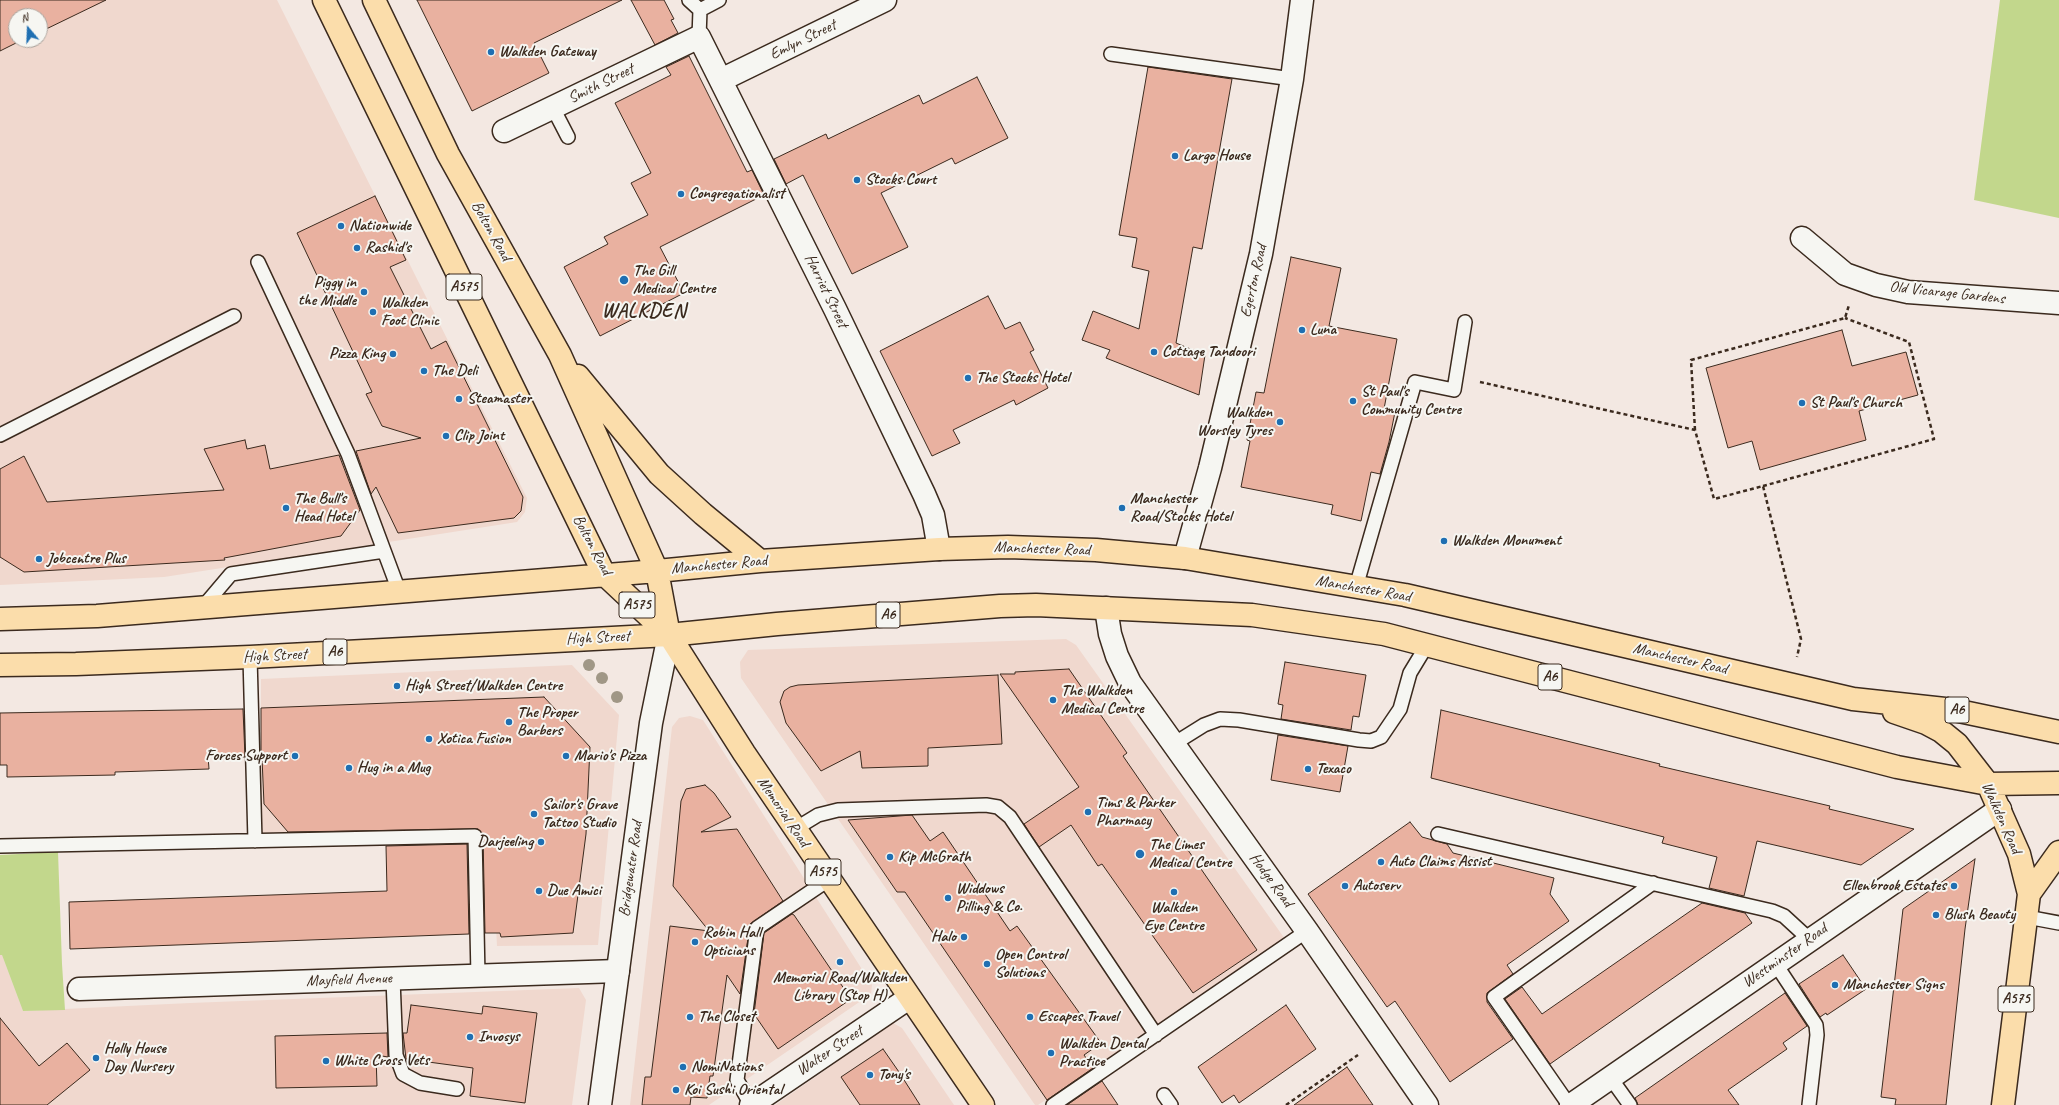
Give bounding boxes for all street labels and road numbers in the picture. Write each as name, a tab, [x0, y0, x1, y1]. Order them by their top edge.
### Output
street label: Emlyn Street	[767, 16, 839, 64]
street label: Smith Street	[565, 60, 637, 108]
street label: Bolton Road	[467, 198, 515, 264]
street label: Egerton Road	[1236, 243, 1272, 319]
street label: Harriet Street	[800, 251, 852, 331]
road number: A575	[446, 274, 482, 300]
street label: Old Vicarage Gardens	[1888, 277, 2006, 309]
street label: Bolton Road	[568, 512, 616, 578]
street label: Manchester Road	[994, 538, 1090, 560]
street label: Manchester Road	[670, 551, 768, 579]
street label: Manchester Road	[1314, 571, 1412, 607]
road number: A575	[619, 592, 655, 618]
road number: A6	[876, 602, 900, 628]
street label: High Street	[566, 627, 630, 649]
road number: A6	[323, 639, 347, 665]
street label: Manchester Road	[1631, 639, 1729, 679]
street label: High Street	[243, 645, 307, 667]
road number: A6	[1538, 664, 1562, 690]
road number: A6	[1945, 697, 1969, 723]
street label: Memorial Road	[753, 773, 813, 851]
street label: Walkden Road	[1977, 779, 2025, 857]
street label: Bridgewater Road	[615, 820, 647, 918]
street label: Hodge Road	[1245, 849, 1297, 911]
road number: A575	[805, 859, 841, 885]
street label: Westminster Road	[1739, 920, 1831, 992]
street label: Mayfield Avenue	[306, 969, 392, 991]
road number: A575	[1998, 986, 2034, 1012]
street label: Walter Street	[793, 1022, 867, 1080]

